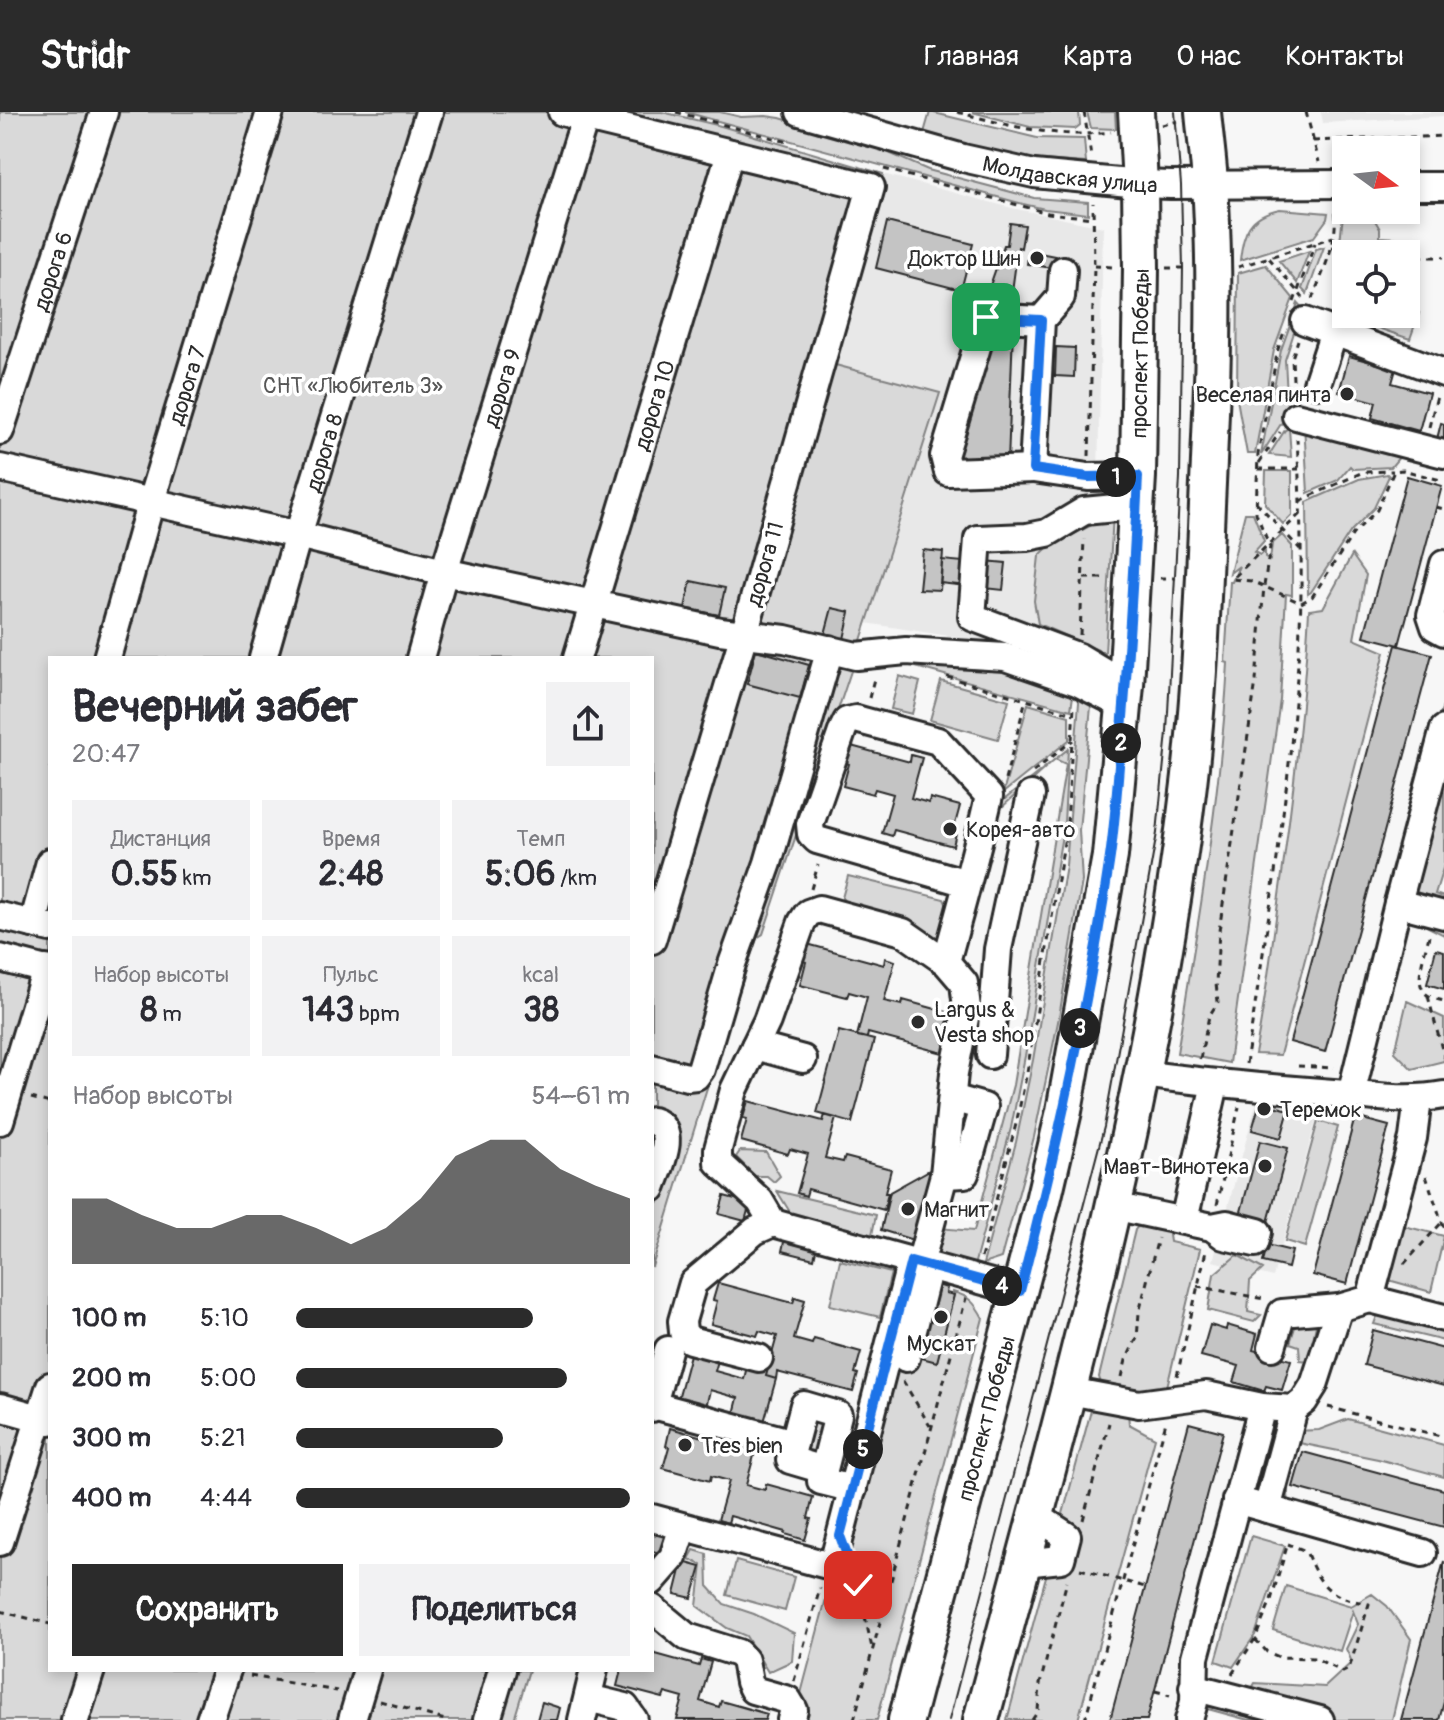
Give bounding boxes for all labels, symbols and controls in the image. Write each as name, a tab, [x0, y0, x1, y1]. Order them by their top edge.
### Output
text: Stridr	[40, 32, 130, 80]
text: Главная	[924, 39, 1019, 74]
text: Карта	[1063, 39, 1132, 74]
text: О нас	[1176, 39, 1241, 74]
text: Контакты	[1285, 39, 1404, 74]
north arrow	[1332, 136, 1420, 224]
map controls	[1332, 136, 1420, 328]
street label: Молдавская улица	[980, 150, 1158, 200]
street label: дорога 6	[27, 228, 79, 315]
button: locate	[1332, 240, 1420, 328]
place label: Доктор Шин	[907, 245, 1021, 273]
marker: Доктор Шин	[1028, 249, 1046, 267]
street label: проспект Победы	[1126, 268, 1156, 438]
pin	[952, 283, 1020, 351]
icon: arrive	[964, 295, 1008, 339]
street label: дорога 7	[162, 342, 213, 429]
street label: дорога 9	[477, 345, 528, 431]
street label: дорога 10	[628, 357, 681, 454]
park label: СНТ «Любитель 3»	[263, 372, 443, 400]
place label: Веселая пинта	[1196, 381, 1331, 409]
marker: Веселая пинта	[1338, 385, 1356, 403]
street label: дорога 8	[299, 410, 350, 496]
pin: 1	[1096, 457, 1136, 497]
text: 1	[1112, 463, 1120, 491]
street label: дорога 11	[740, 519, 790, 610]
text: Вечерний забег	[72, 680, 358, 735]
button: share	[546, 682, 630, 766]
pin: 2	[1101, 723, 1141, 763]
text: 2	[1115, 729, 1127, 757]
text: 20:47	[72, 738, 140, 770]
place label: Корея-авто	[966, 816, 1075, 844]
marker: Корея-авто	[941, 820, 959, 838]
text: Дистанция	[111, 825, 211, 853]
text: Время	[322, 825, 380, 853]
text: Темп	[517, 825, 565, 853]
text: 0.55	[110, 853, 178, 896]
text: 2:48	[319, 853, 383, 896]
text: 5:06	[485, 853, 556, 896]
text: km	[178, 864, 212, 892]
text: /km	[556, 864, 597, 892]
text: Набор высоты	[93, 961, 229, 989]
text: Пульс	[323, 961, 379, 989]
text: kcal	[523, 961, 559, 989]
text: 8	[140, 989, 157, 1032]
text: 143	[302, 989, 354, 1032]
text: 38	[523, 989, 559, 1032]
place label: Largus & Vesta shop	[934, 996, 1034, 1049]
text: m	[157, 1000, 182, 1028]
text: bpm	[354, 1000, 400, 1028]
pin: 3	[1060, 1008, 1100, 1048]
marker: Largus & Vesta shop	[909, 1013, 927, 1031]
text: 3	[1074, 1014, 1086, 1042]
text: Набор высоты	[72, 1080, 233, 1112]
text: 54–61 m	[531, 1080, 630, 1112]
place label: Теремок	[1280, 1096, 1362, 1124]
marker: Теремок	[1255, 1100, 1273, 1118]
place label: Мавт-Винотека	[1103, 1153, 1249, 1181]
marker: Мавт-Винотека	[1256, 1157, 1274, 1175]
place label: Магнит	[924, 1196, 989, 1224]
marker: Магнит	[899, 1200, 917, 1218]
pin: 4	[982, 1266, 1022, 1306]
text: 4	[996, 1272, 1008, 1300]
text: 100 m	[72, 1302, 146, 1334]
text: 5:10	[200, 1302, 249, 1334]
marker: Мускат	[932, 1308, 950, 1326]
place label: Мускат	[906, 1330, 976, 1358]
street label: проспект Победы	[951, 1333, 1022, 1504]
text: 200 m	[72, 1362, 151, 1394]
text: 5:00	[200, 1362, 257, 1394]
text: 300 m	[72, 1422, 151, 1454]
text: 5:21	[200, 1422, 246, 1454]
pin: 5	[843, 1429, 883, 1469]
place label: Tres bien	[701, 1432, 783, 1460]
text: 5	[857, 1435, 869, 1463]
marker: Tres bien	[676, 1436, 694, 1454]
text: 400 m	[72, 1482, 151, 1514]
text: 4:44	[200, 1482, 252, 1514]
pin	[824, 1551, 892, 1619]
icon: check	[836, 1563, 880, 1607]
button: Сохранить	[72, 1564, 343, 1656]
button: Поделиться	[359, 1564, 630, 1656]

